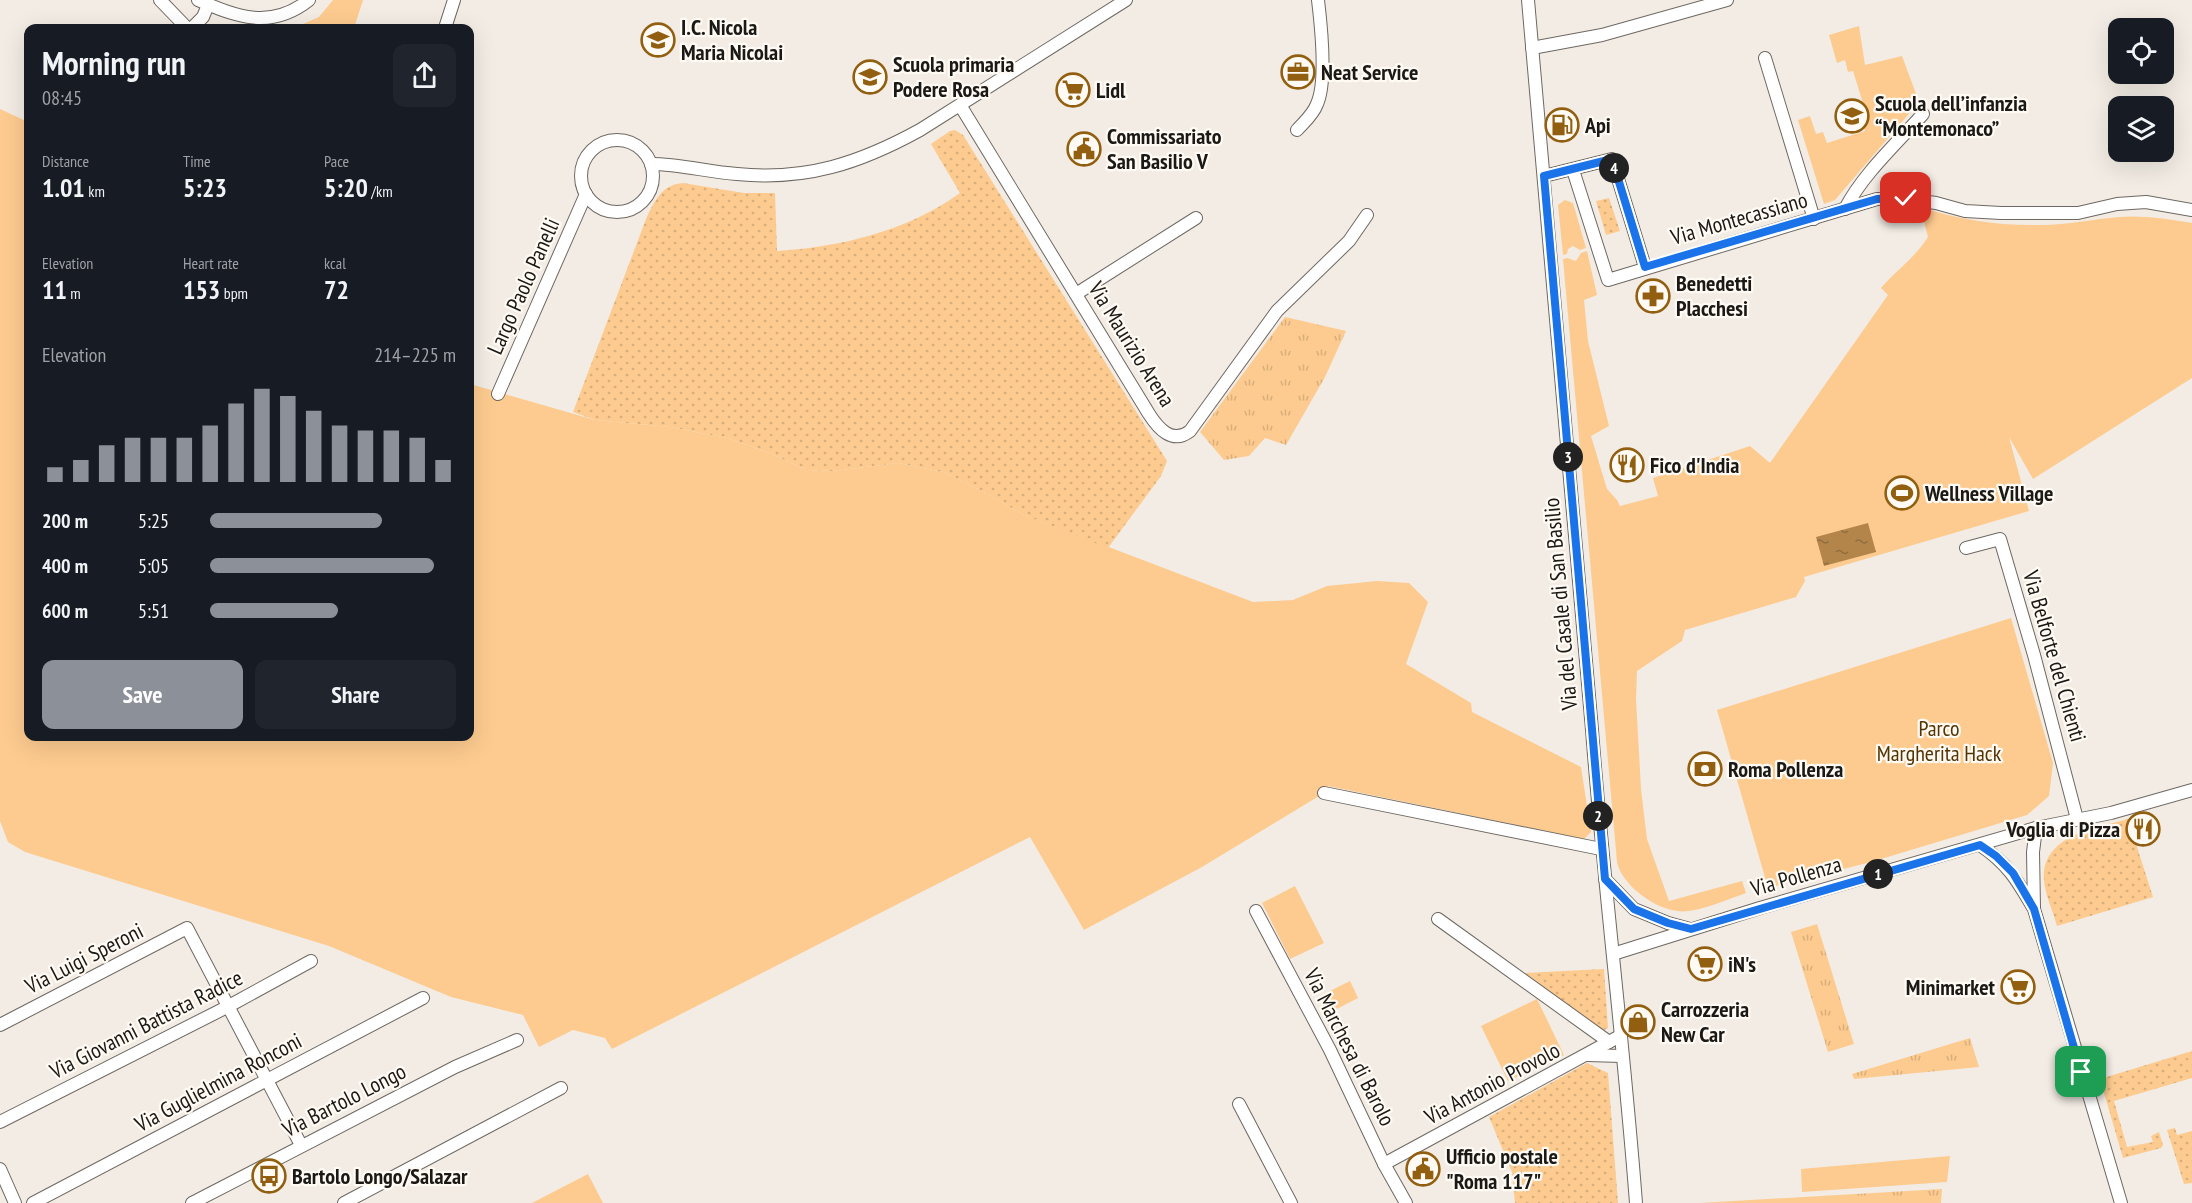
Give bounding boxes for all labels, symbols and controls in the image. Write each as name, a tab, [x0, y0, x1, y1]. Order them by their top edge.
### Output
place label: I.C. Nicola Maria Nicolai	[681, 13, 783, 66]
map controls	[2108, 18, 2174, 162]
button: locate	[2108, 18, 2174, 84]
school or university icon: I.C. Nicola Maria Nicolai	[640, 22, 676, 58]
text: Morning run	[42, 41, 186, 84]
button: share	[393, 44, 456, 107]
place label: Scuola primaria Podere Rosa	[893, 50, 1014, 103]
office icon: Neat Service	[1280, 54, 1316, 90]
place label: Neat Service	[1321, 58, 1418, 86]
school or university icon: Scuola primaria Podere Rosa	[852, 59, 888, 95]
supermarket icon: Lidl	[1055, 72, 1091, 108]
place label: Lidl	[1096, 76, 1126, 104]
text: 08:45	[42, 85, 82, 111]
place label: Scuola dell’infanzia “Montemonaco”	[1875, 89, 2027, 142]
button: layers	[2108, 96, 2174, 162]
school or university icon: Scuola dell’infanzia “Montemonaco”	[1834, 98, 1870, 134]
fuel station icon: Api	[1544, 107, 1580, 143]
place label: Api	[1584, 111, 1611, 139]
place label: Commissariato San Basilio V	[1107, 122, 1222, 175]
public building icon: Commissariato San Basilio V	[1066, 131, 1102, 167]
text: Distance	[42, 151, 89, 171]
text: Time	[183, 151, 211, 171]
text: Pace	[324, 151, 349, 171]
pin: 4	[1599, 153, 1629, 183]
text: 4	[1610, 158, 1618, 178]
text: 1.01	[42, 171, 85, 204]
text: 5:23	[183, 171, 227, 204]
text: 5:20	[324, 171, 368, 204]
pin	[1880, 172, 1931, 223]
text: km	[85, 181, 105, 201]
text: /km	[368, 181, 393, 201]
icon: check	[1889, 181, 1922, 214]
street label: Via Montecassiano	[1667, 185, 1810, 251]
street label: Largo Paolo Panelli	[480, 214, 566, 358]
text: Elevation	[42, 253, 93, 273]
text: Heart rate	[183, 253, 239, 273]
text: kcal	[324, 253, 346, 273]
place label: Benedetti Placchesi	[1676, 269, 1752, 322]
text: 11	[42, 273, 67, 306]
text: 153	[183, 273, 220, 306]
text: 72	[324, 273, 349, 306]
street label: Via Maurizio Arena	[1082, 276, 1181, 412]
pharmacy icon: Benedetti Placchesi	[1635, 278, 1671, 314]
text: m	[67, 283, 81, 303]
text: bpm	[220, 283, 248, 303]
text: Elevation	[42, 342, 106, 368]
text: 214–225 m	[374, 342, 456, 368]
pin: 3	[1553, 442, 1583, 472]
text: 3	[1564, 447, 1572, 467]
restaurant icon: Fico d'India	[1609, 447, 1645, 483]
place label: Fico d'India	[1650, 451, 1739, 479]
sports icon: Wellness Village	[1884, 475, 1920, 511]
place label: Wellness Village	[1924, 479, 2054, 507]
street label: Via del Casale di San Basilio	[1537, 497, 1583, 712]
text: 200 m	[42, 508, 88, 534]
text: 5:25	[138, 508, 169, 534]
text: 400 m	[42, 553, 88, 579]
text: 5:05	[138, 553, 169, 579]
street label: Via Belforte del Chienti	[2017, 566, 2093, 745]
text: 600 m	[42, 598, 88, 624]
text: 5:51	[138, 598, 169, 624]
button: Save	[42, 660, 243, 729]
button: Share	[255, 660, 456, 729]
park label: Parco Margherita Hack	[1877, 714, 2002, 767]
bank icon: Roma Pollenza	[1687, 751, 1723, 787]
place label: Roma Pollenza	[1728, 755, 1843, 783]
pin: 2	[1583, 801, 1613, 831]
text: 2	[1594, 806, 1602, 826]
restaurant icon: Voglia di Pizza	[2125, 811, 2161, 847]
place label: Voglia di Pizza	[2005, 815, 2120, 843]
street label: Via Pollenza	[1747, 850, 1845, 903]
pin: 1	[1863, 859, 1893, 889]
text: 1	[1874, 864, 1882, 884]
street label: Via Luigi Speroni	[19, 916, 148, 1000]
supermarket icon: iN's	[1687, 946, 1723, 982]
place label: iN's	[1728, 950, 1756, 978]
street label: Via Giovanni Battista Radice	[44, 963, 247, 1085]
street label: Via Marchesa di Barolo	[1298, 963, 1402, 1130]
supermarket icon: Minimarket	[2000, 969, 2036, 1005]
place label: Minimarket	[1906, 973, 1996, 1001]
place label: Carrozzeria New Car	[1661, 995, 1749, 1048]
shop icon: Carrozzeria New Car	[1620, 1004, 1656, 1040]
street label: Via Guglielmina Ronconi	[129, 1026, 306, 1138]
street label: Via Antonio Provolo	[1419, 1036, 1564, 1131]
pin	[2055, 1046, 2106, 1097]
icon: arrive	[2064, 1055, 2097, 1088]
street label: Via Bartolo Longo	[277, 1057, 411, 1144]
place label: Ufficio postale "Roma 117"	[1446, 1142, 1558, 1195]
public building icon: Ufficio postale "Roma 117"	[1405, 1151, 1441, 1187]
bus stop icon: Bartolo Longo/Salazar	[251, 1158, 287, 1194]
place label: Bartolo Longo/Salazar	[292, 1162, 468, 1190]

